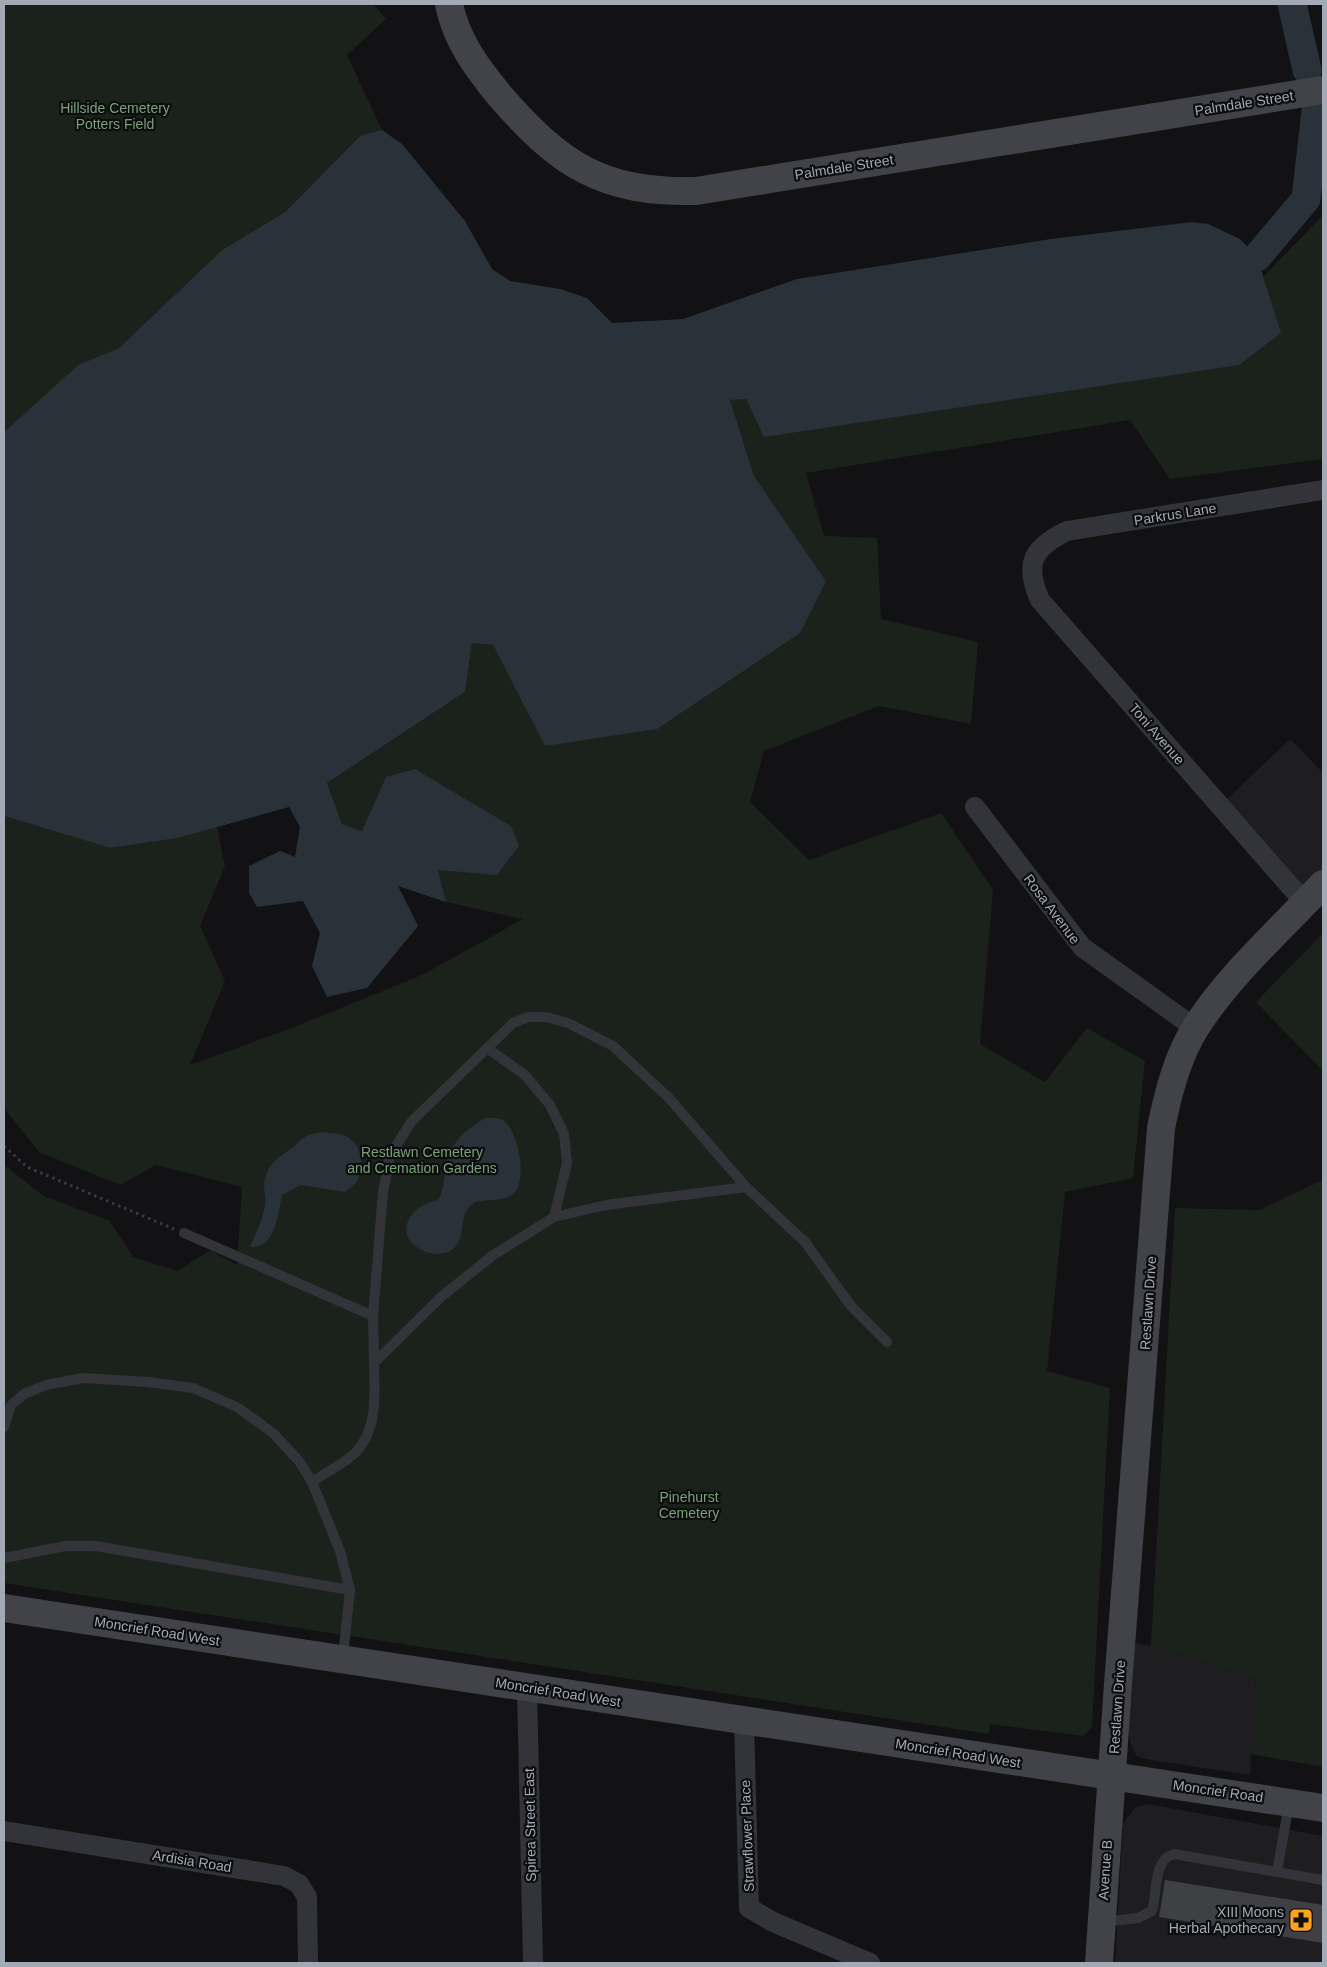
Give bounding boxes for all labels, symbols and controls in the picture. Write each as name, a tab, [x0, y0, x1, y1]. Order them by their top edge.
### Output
street label: Palmdale Street	[1194, 87, 1295, 119]
park label: Hillside Cemetery Potters Field	[60, 100, 170, 132]
street label: Palmdale Street	[794, 151, 895, 183]
street label: Parkrus Lane	[1133, 500, 1218, 528]
street label: Toni Avenue	[1126, 700, 1188, 768]
street label: Rosa Avenue	[1021, 871, 1084, 947]
park label: Restlawn Cemetery and Cremation Gardens	[347, 1144, 497, 1176]
street label: Restlawn Drive	[1137, 1255, 1159, 1351]
park label: Pinehurst Cemetery	[659, 1489, 719, 1521]
street label: Moncrief Road West	[93, 1613, 221, 1649]
street label: Restlawn Drive	[1106, 1659, 1128, 1755]
street label: Moncrief Road West	[494, 1674, 622, 1710]
street label: Moncrief Road West	[894, 1735, 1022, 1771]
street label: Spirea Street East	[521, 1768, 539, 1882]
street label: Moncrief Road	[1172, 1777, 1264, 1805]
street label: Strawflower Place	[737, 1780, 757, 1892]
street label: Avenue B	[1095, 1839, 1115, 1901]
street label: Ardisia Road	[151, 1847, 233, 1875]
place label: XIII Moons Herbal Apothecary	[1169, 1904, 1284, 1936]
pharmacy icon: XIII Moons Herbal Apothecary	[1288, 1907, 1314, 1933]

